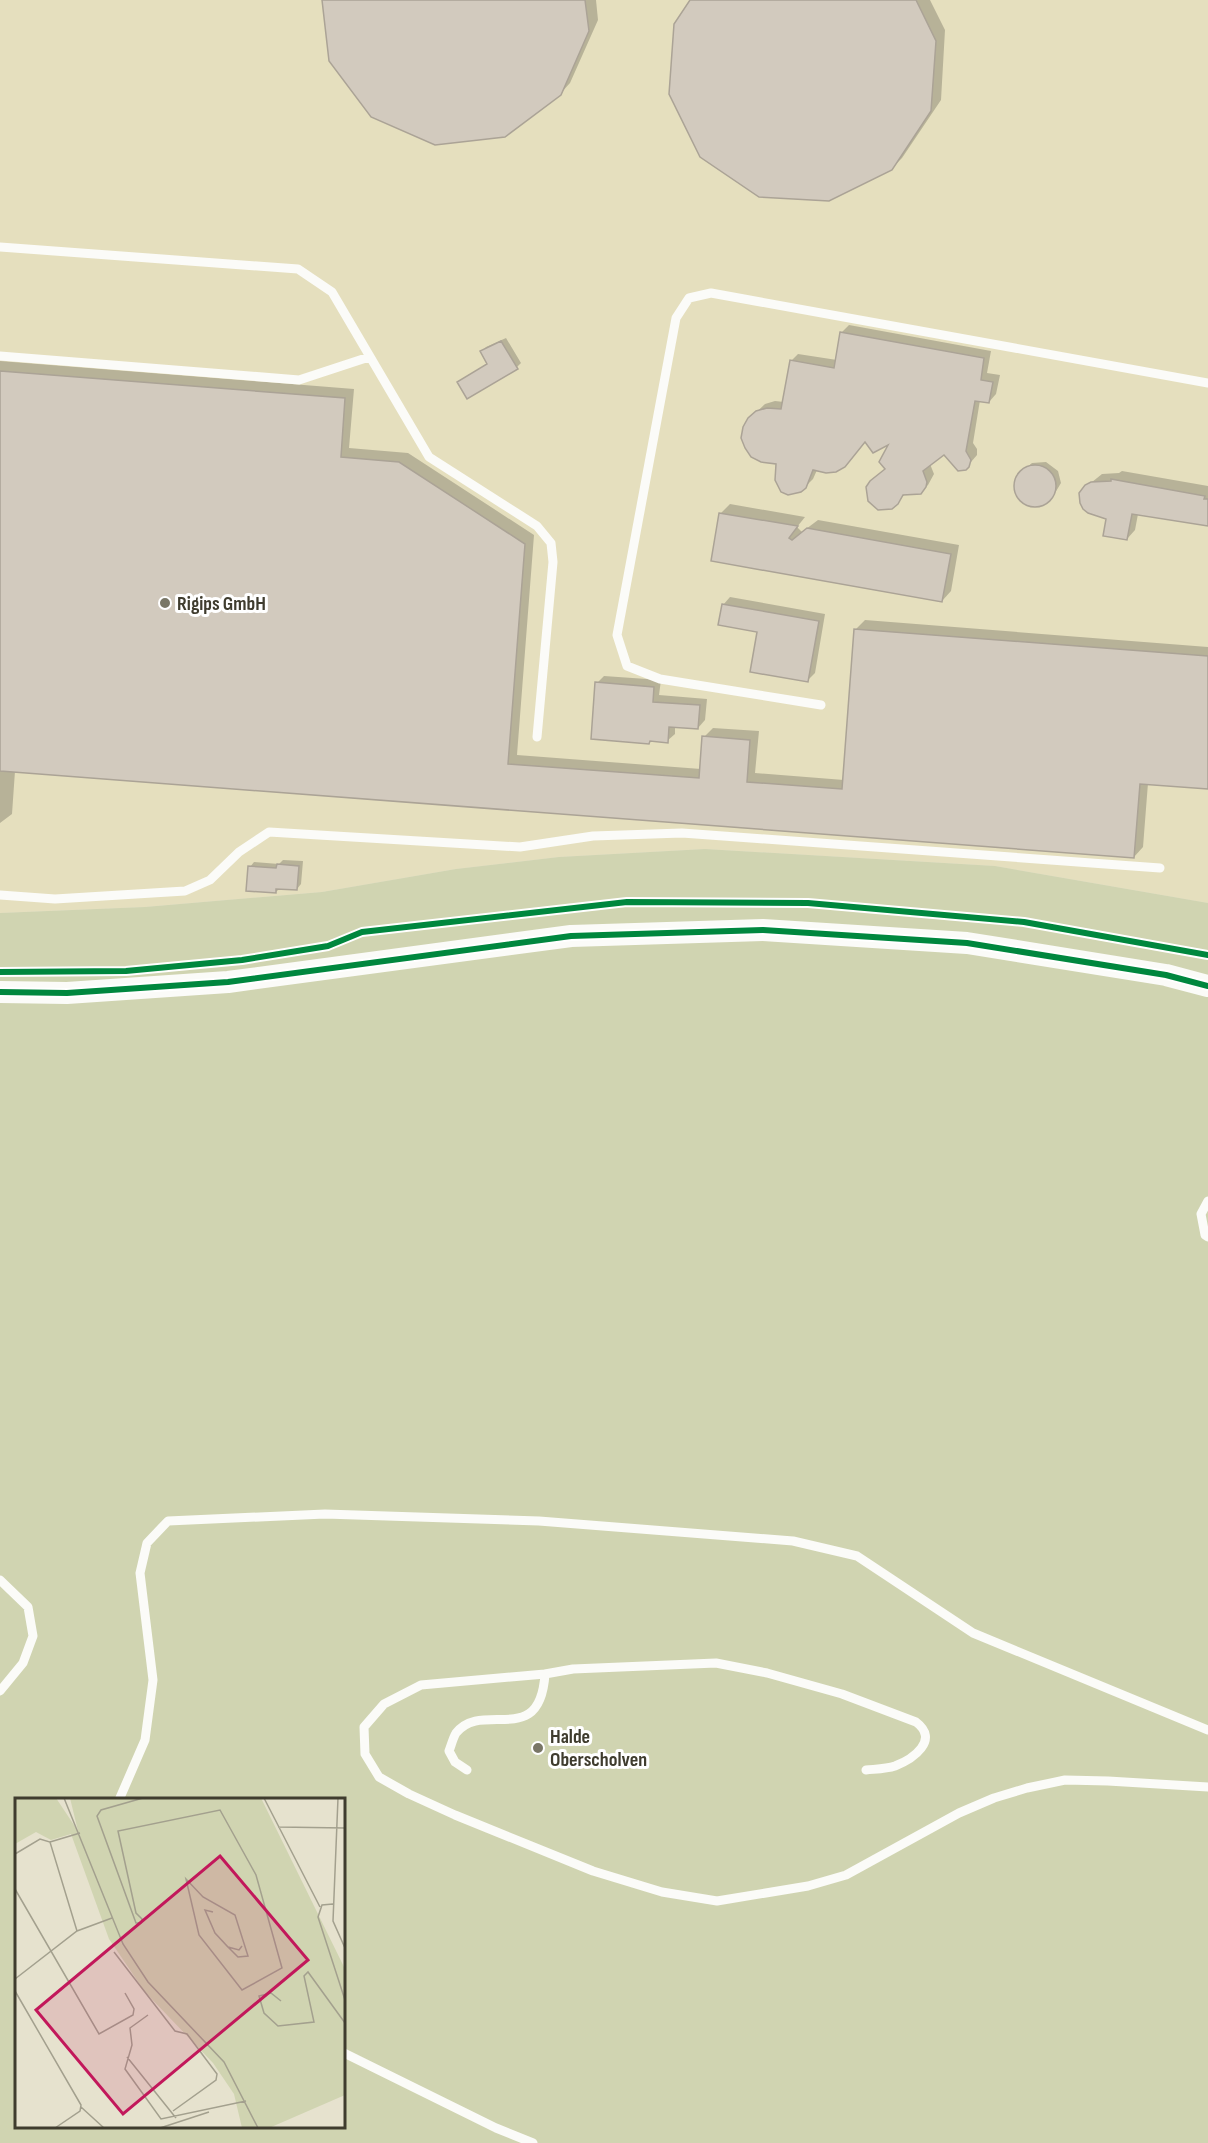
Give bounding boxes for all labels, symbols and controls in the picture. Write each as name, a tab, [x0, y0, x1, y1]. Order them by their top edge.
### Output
place label: Rigips GmbH	[177, 592, 266, 616]
marker: Rigips GmbH	[158, 596, 172, 610]
place label: Halde Oberscholven	[550, 1725, 647, 1772]
marker: Halde Oberscholven	[531, 1741, 545, 1755]
inset map	[15, 1798, 345, 2128]

